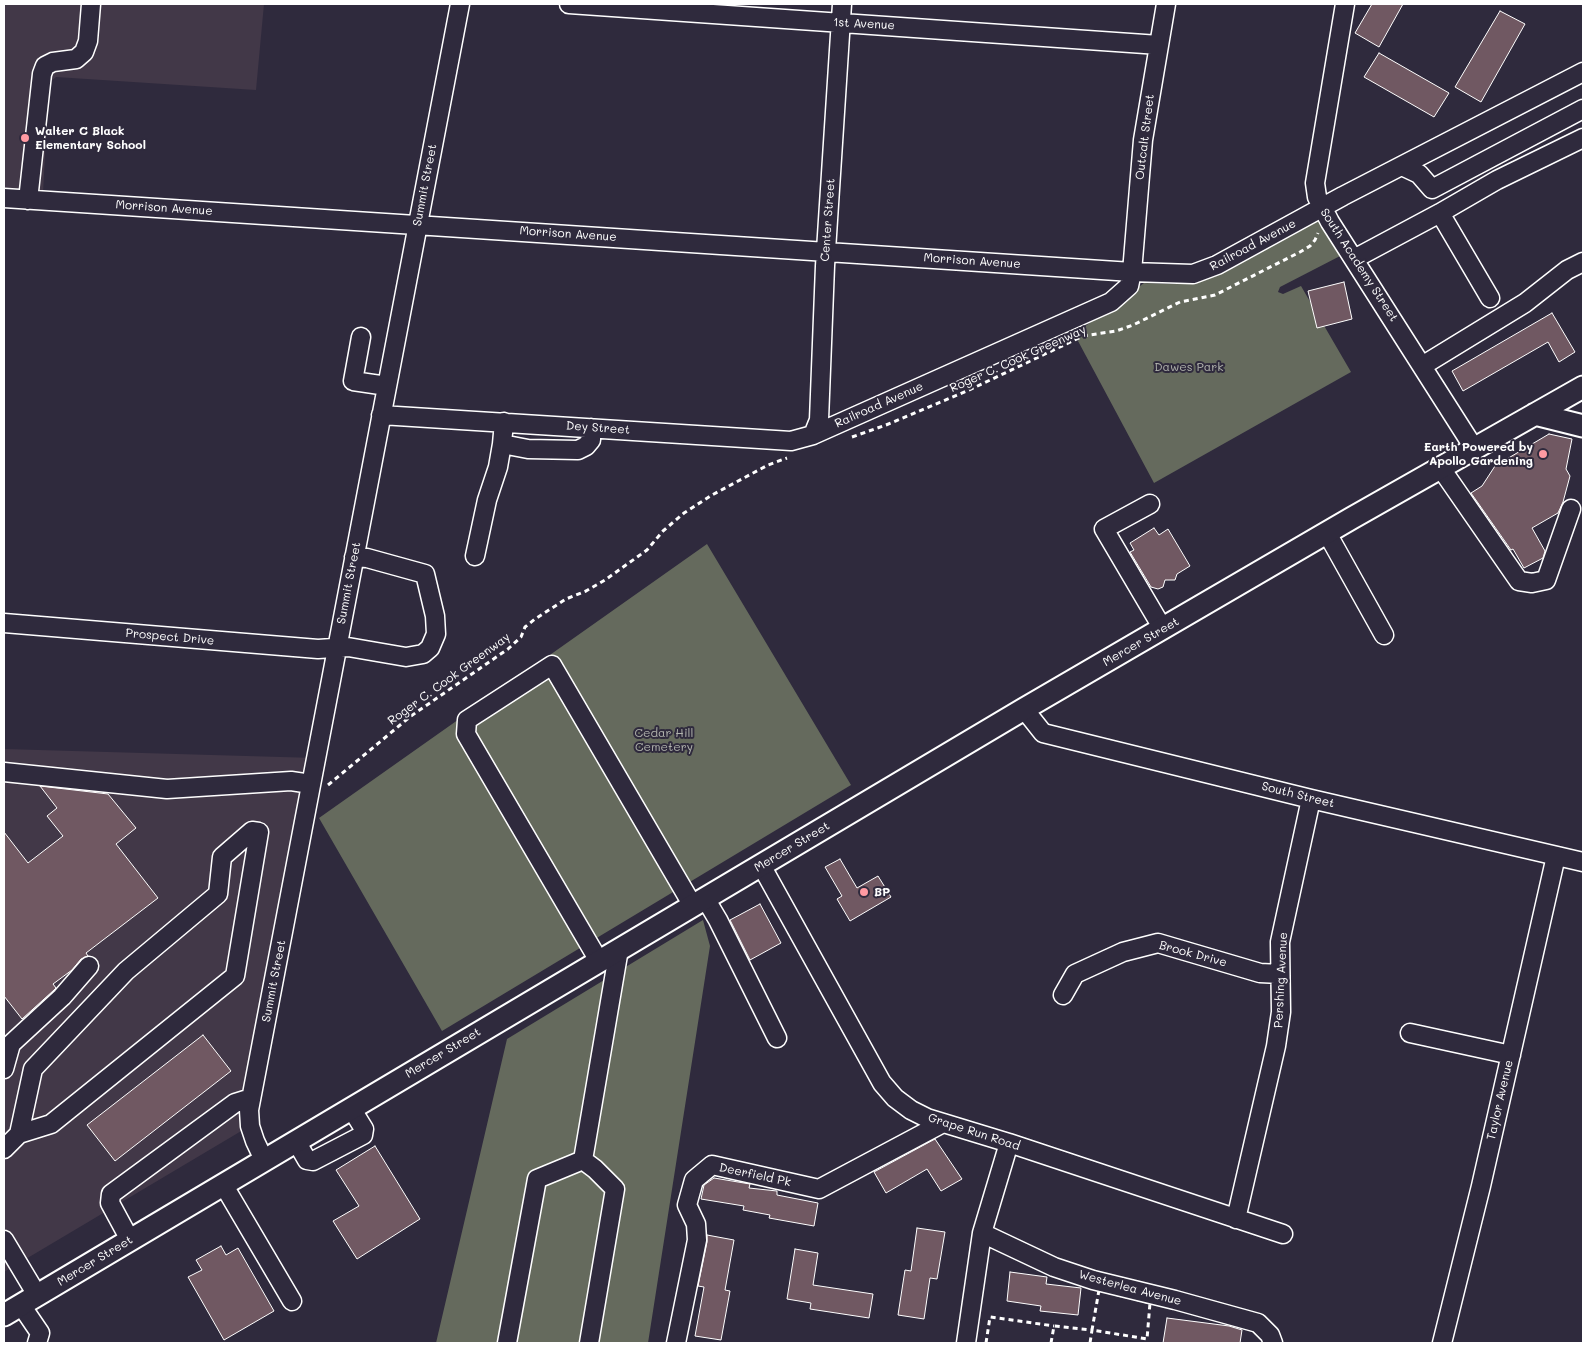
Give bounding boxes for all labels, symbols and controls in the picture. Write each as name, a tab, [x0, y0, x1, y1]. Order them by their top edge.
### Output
street label: 1st Avenue	[833, 15, 895, 33]
street label: Outcalt Street	[1133, 93, 1157, 181]
place label: Walter C Black Elementary School	[35, 124, 146, 152]
marker: Walter C Black Elementary School	[19, 132, 31, 144]
street label: Summit Street	[410, 143, 440, 227]
street label: Center Street	[818, 178, 838, 262]
street label: Morrison Avenue	[115, 197, 213, 219]
street label: South Academy Street	[1317, 206, 1401, 324]
street label: Railroad Avenue	[1207, 216, 1299, 274]
street label: Morrison Avenue	[519, 223, 617, 245]
street label: Morrison Avenue	[923, 250, 1021, 272]
street label: Roger C. Cook Greenway	[948, 322, 1088, 396]
park label: Dawes Park	[1154, 360, 1224, 374]
street label: Railroad Avenue	[832, 379, 926, 431]
street label: Dey Street	[566, 419, 630, 437]
place label: Earth Powered by Apollo Gardening	[1424, 440, 1533, 468]
marker: Earth Powered by Apollo Gardening	[1537, 448, 1549, 460]
street label: Summit Street	[334, 541, 364, 625]
street label: Mercer Street	[1100, 614, 1182, 670]
street label: Prospect Drive	[125, 626, 215, 648]
street label: Roger C. Cook Greenway	[385, 630, 513, 728]
park label: Cedar Hill Cemetery	[634, 726, 694, 754]
street label: South Street	[1260, 779, 1336, 811]
street label: Mercer Street	[752, 819, 832, 875]
place label: BP	[874, 885, 890, 899]
marker: BP	[858, 886, 870, 898]
street label: Pershing Avenue	[1271, 932, 1291, 1028]
street label: Brook Drive	[1158, 938, 1228, 970]
street label: Summit Street	[259, 939, 289, 1023]
street label: Mercer Street	[403, 1025, 483, 1081]
street label: Taylor Avenue	[1484, 1058, 1516, 1142]
street label: Grape Run Road	[926, 1110, 1022, 1154]
street label: Deerfield Pk	[718, 1160, 792, 1190]
street label: Mercer Street	[55, 1233, 135, 1289]
street label: Westerlea Avenue	[1077, 1267, 1183, 1309]

